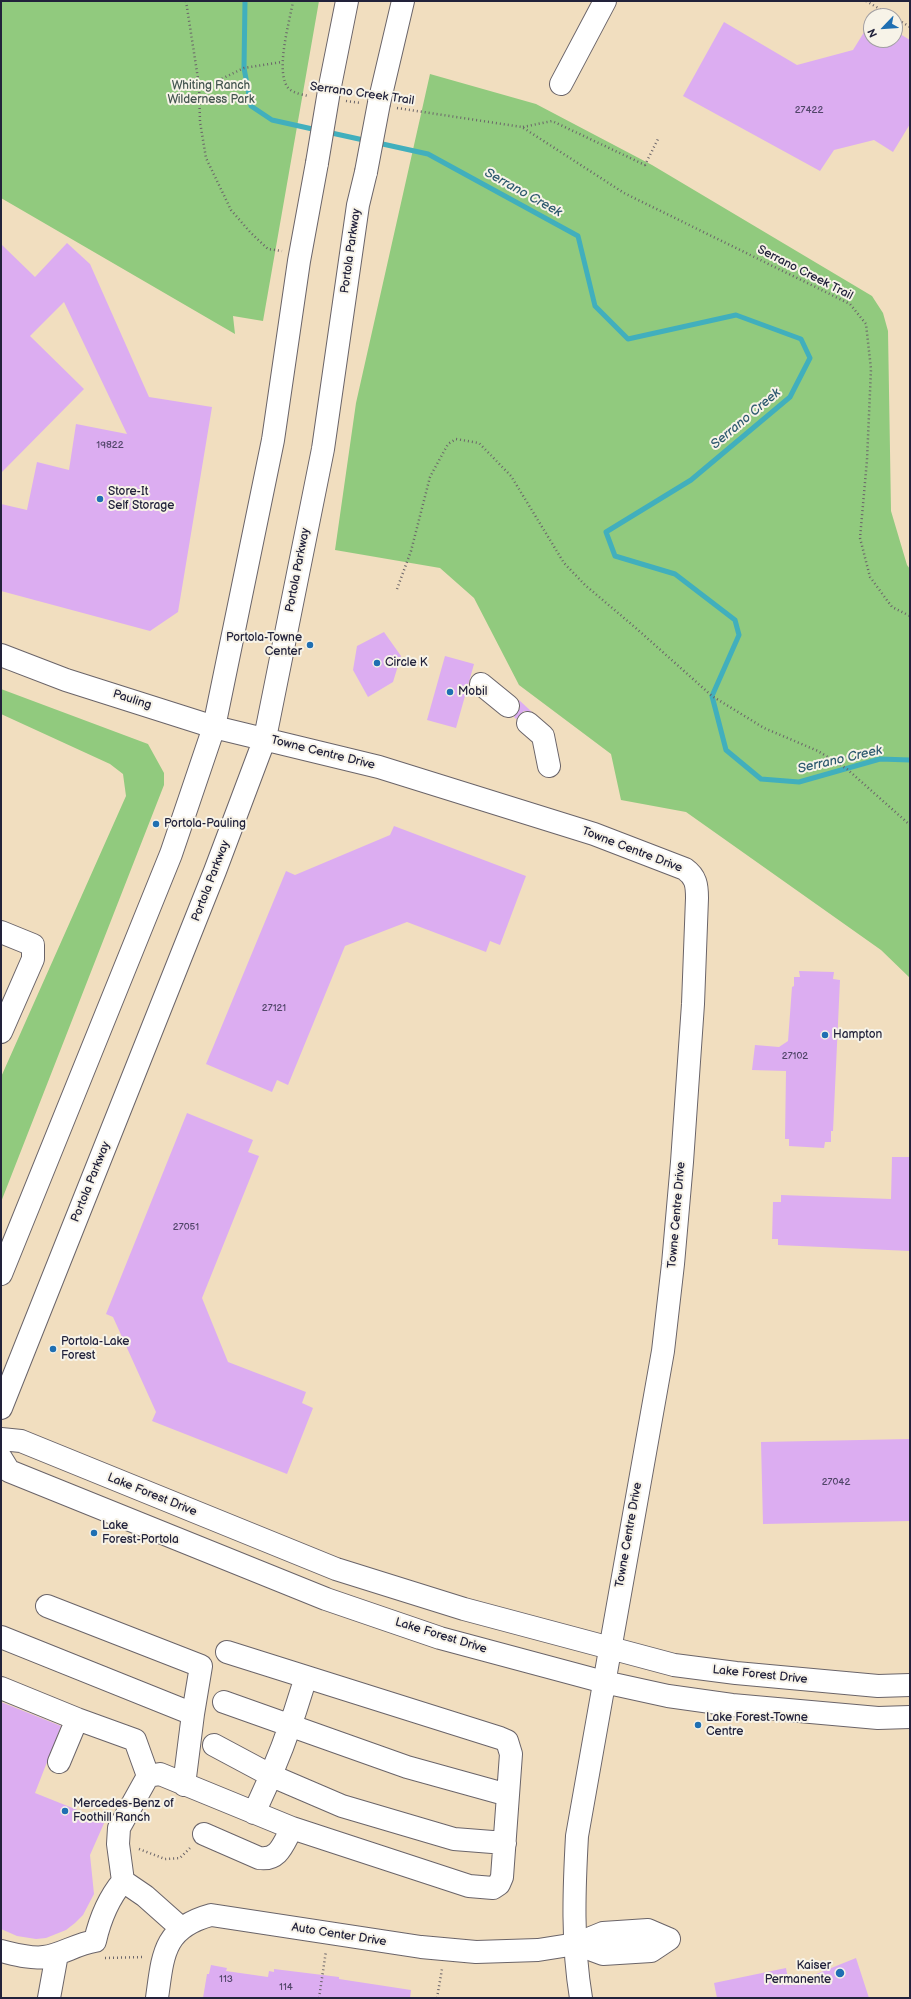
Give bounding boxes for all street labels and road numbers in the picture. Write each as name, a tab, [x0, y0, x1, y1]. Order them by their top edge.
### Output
street label: Serrano Creek Trail	[309, 80, 415, 108]
street label: Portola Parkway	[338, 208, 364, 294]
street label: Serrano Creek Trail	[755, 243, 855, 303]
street label: Portola Parkway	[283, 527, 313, 613]
street label: Pauling	[111, 687, 153, 713]
street label: Towne Centre Drive	[270, 733, 376, 773]
street label: Towne Centre Drive	[580, 824, 684, 876]
street label: Portola Parkway	[189, 839, 233, 923]
street label: Portola Parkway	[68, 1140, 114, 1224]
street label: Towne Centre Drive	[665, 1161, 689, 1269]
street label: Lake Forest Drive	[105, 1470, 199, 1520]
street label: Towne Centre Drive	[613, 1481, 645, 1589]
street label: Lake Forest Drive	[393, 1615, 489, 1657]
street label: Lake Forest Drive	[712, 1663, 808, 1687]
street label: Auto Center Drive	[291, 1920, 387, 1950]

